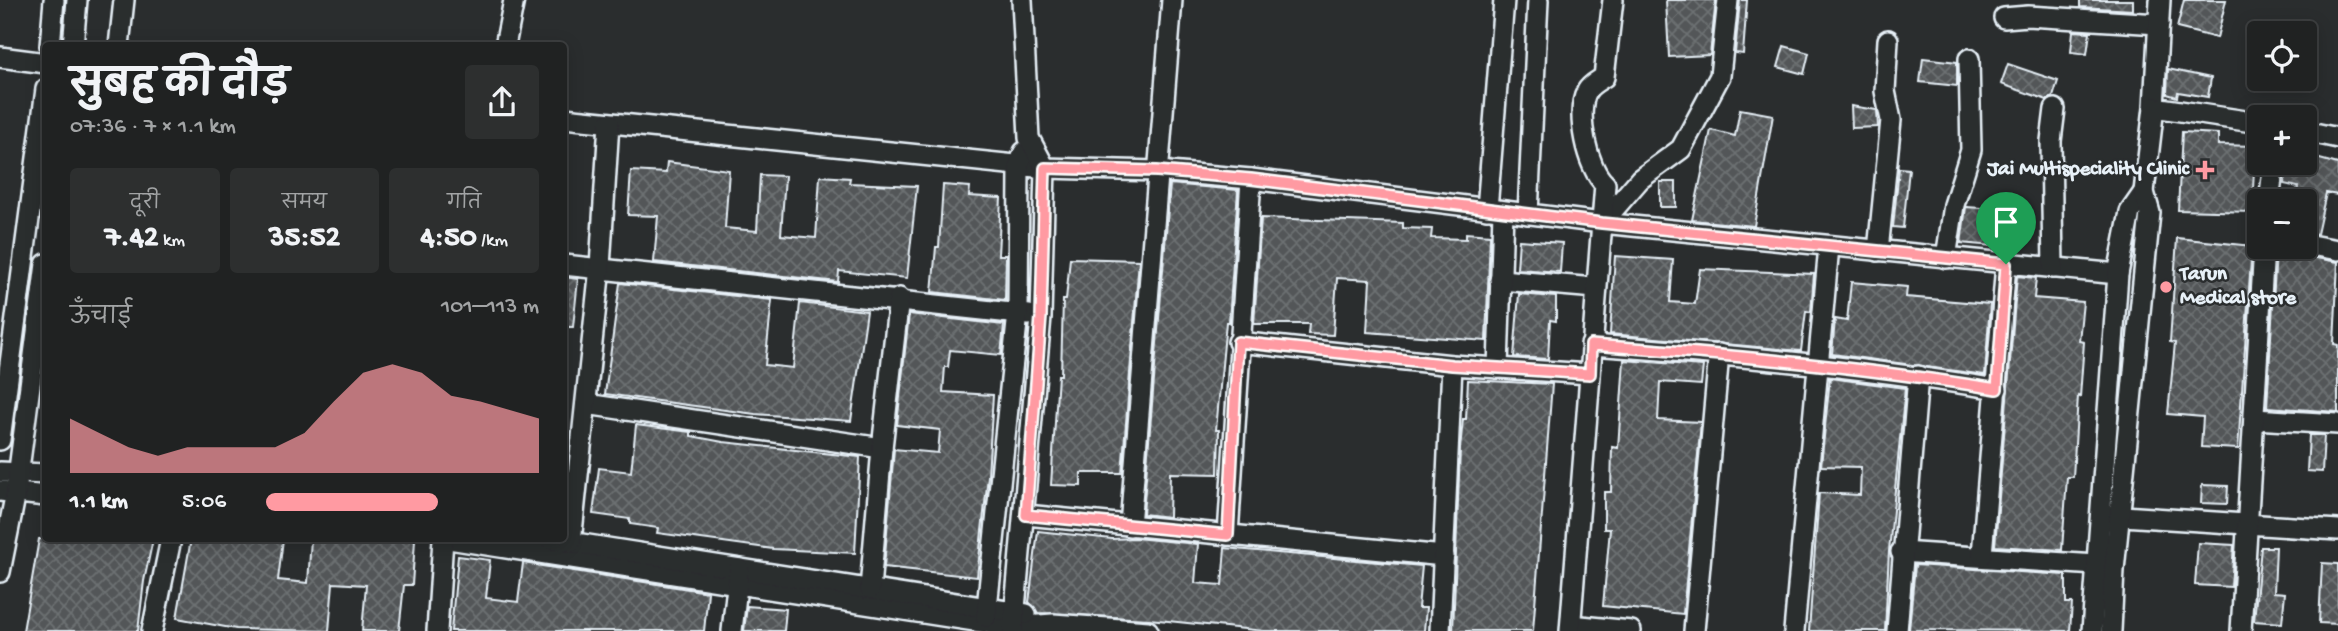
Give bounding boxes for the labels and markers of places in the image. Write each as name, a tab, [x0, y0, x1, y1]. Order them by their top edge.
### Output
place label: Jai Multispeciality Clinic	[1986, 158, 2191, 183]
marker: Jai Multispeciality Clinic	[2195, 160, 2215, 180]
pin	[1976, 192, 2036, 264]
place label: Tarun Medical store	[2178, 263, 2297, 312]
marker: Tarun Medical store	[2158, 279, 2174, 295]

